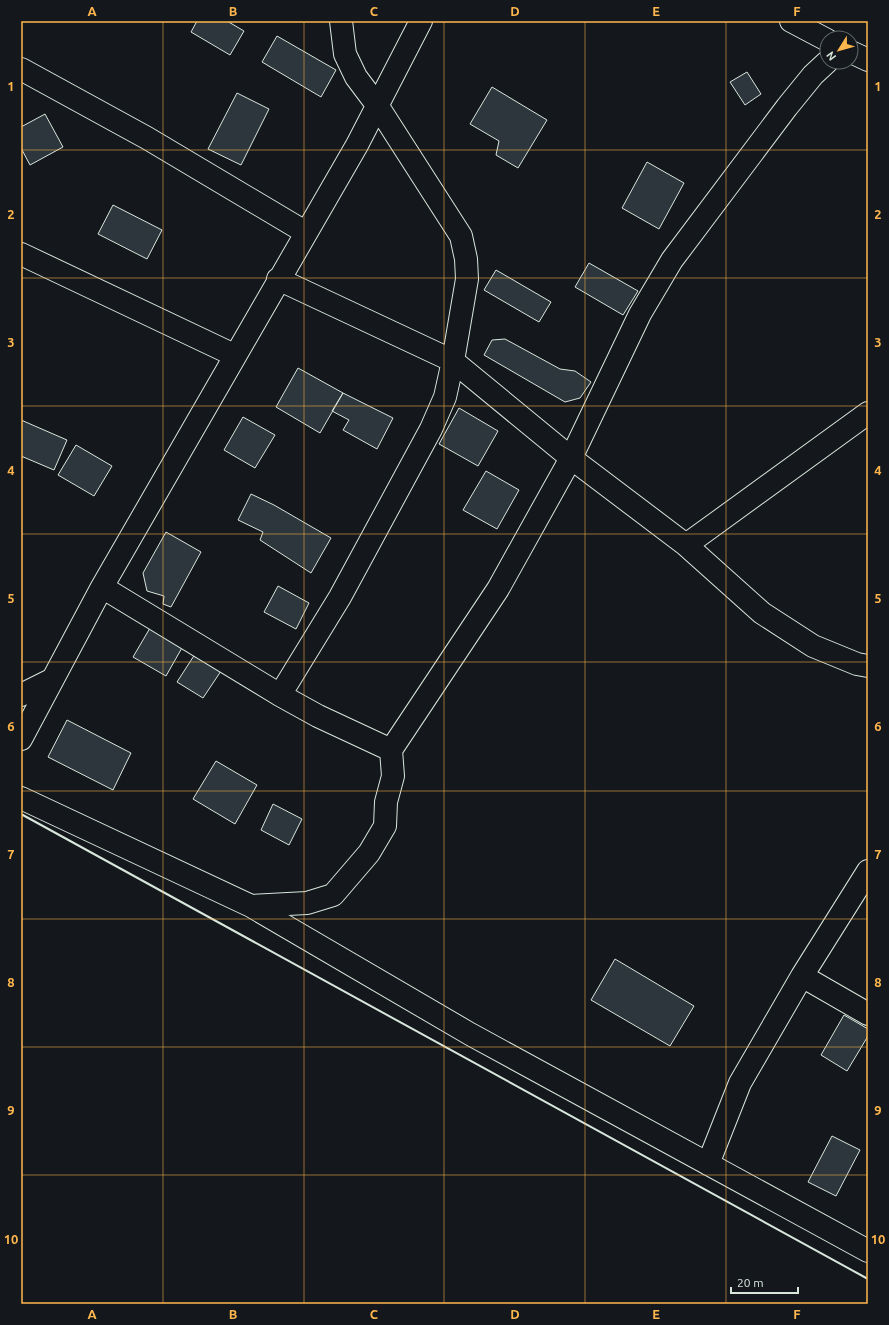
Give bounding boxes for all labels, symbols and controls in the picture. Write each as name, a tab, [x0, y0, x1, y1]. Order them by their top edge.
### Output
text: A	[87, 4, 97, 18]
text: B	[229, 4, 238, 18]
text: C	[370, 4, 379, 18]
text: D	[510, 4, 520, 18]
text: E	[652, 4, 660, 18]
text: F	[793, 4, 801, 18]
north arrow	[819, 30, 859, 70]
text: N	[824, 49, 838, 63]
text: 1	[7, 79, 15, 93]
text: 1	[874, 79, 882, 93]
text: 2	[7, 207, 15, 221]
text: 2	[874, 207, 882, 221]
text: 3	[7, 335, 15, 349]
text: 3	[874, 335, 882, 349]
text: 4	[7, 463, 15, 477]
text: 4	[874, 463, 882, 477]
text: 5	[7, 591, 15, 605]
text: 5	[874, 591, 882, 605]
text: 6	[7, 719, 15, 733]
text: 6	[874, 719, 882, 733]
text: 7	[7, 847, 15, 861]
text: 7	[874, 847, 882, 861]
text: 8	[7, 975, 15, 989]
text: 8	[874, 975, 882, 989]
text: 9	[7, 1103, 15, 1117]
text: 9	[874, 1103, 882, 1117]
text: 10	[4, 1232, 18, 1246]
text: 10	[871, 1232, 885, 1246]
scale bar	[731, 1269, 798, 1295]
text: 20 m	[737, 1276, 764, 1289]
text: A	[87, 1307, 97, 1321]
text: B	[229, 1307, 238, 1321]
text: C	[370, 1307, 379, 1321]
text: D	[510, 1307, 520, 1321]
text: E	[652, 1307, 660, 1321]
text: F	[793, 1307, 801, 1321]

